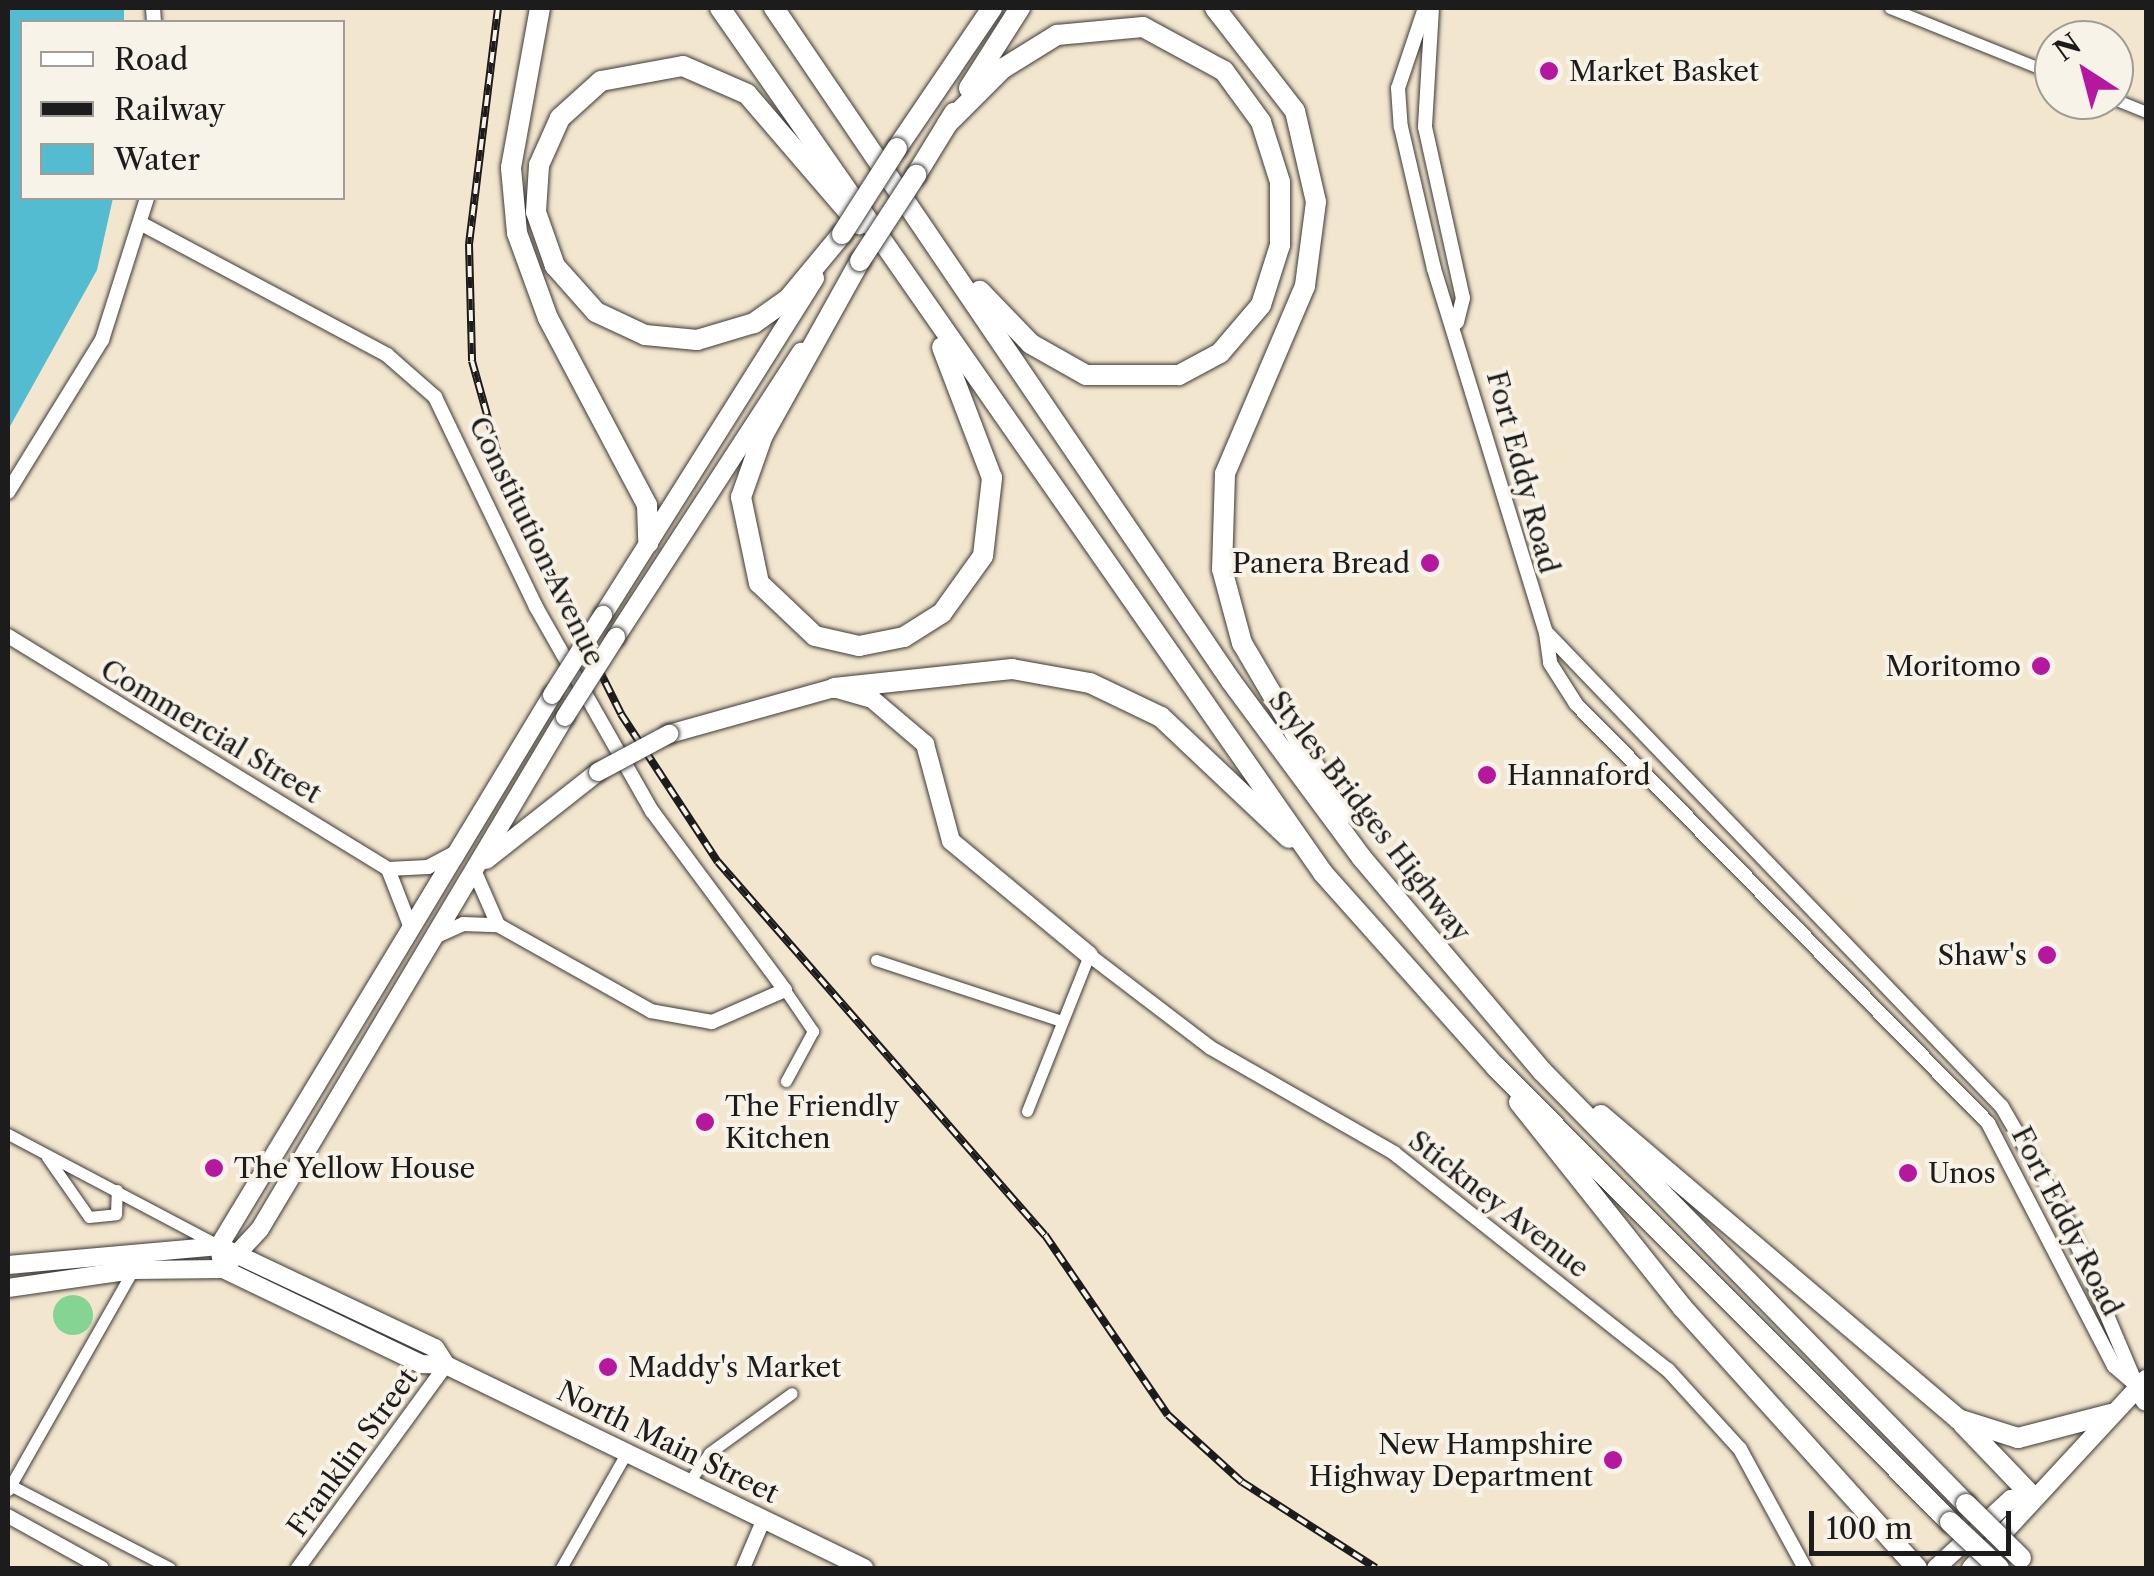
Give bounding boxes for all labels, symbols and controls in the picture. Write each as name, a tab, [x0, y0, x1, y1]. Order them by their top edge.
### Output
legend	[20, 20, 345, 200]
north arrow	[2034, 20, 2134, 120]
text: N	[2048, 26, 2087, 68]
text: Road	[114, 41, 188, 78]
place label: Market Basket	[1569, 54, 1759, 88]
marker: Market Basket	[1538, 60, 1560, 82]
text: Railway	[114, 91, 225, 128]
text: Water	[114, 141, 200, 178]
street label: Fort Eddy Road	[1480, 367, 1566, 577]
street label: Constitution Avenue	[462, 411, 612, 671]
place label: Panera Bread	[1232, 546, 1410, 580]
marker: Panera Bread	[1419, 552, 1441, 574]
place label: Moritomo	[1886, 649, 2021, 683]
street label: Commercial Street	[95, 652, 327, 810]
marker: Moritomo	[2030, 655, 2052, 677]
street label: Styles Bridges Highway	[1262, 684, 1478, 948]
place label: Hannaford	[1507, 758, 1651, 792]
marker: Hannaford	[1476, 764, 1498, 786]
place label: Shaw's	[1937, 938, 2027, 972]
marker: Shaw's	[2036, 944, 2058, 966]
place label: The Friendly Kitchen	[725, 1089, 899, 1155]
marker: The Friendly Kitchen	[694, 1111, 716, 1133]
street label: Fort Eddy Road	[2005, 1120, 2129, 1322]
street label: Stickney Avenue	[1401, 1123, 1597, 1285]
place label: The Yellow House	[234, 1151, 477, 1185]
place label: Unos	[1928, 1156, 1996, 1190]
marker: The Yellow House	[203, 1157, 225, 1179]
marker: Unos	[1897, 1162, 1919, 1184]
place label: Maddy's Market	[628, 1350, 841, 1384]
marker: Maddy's Market	[597, 1356, 619, 1378]
street label: Franklin Street	[280, 1361, 424, 1543]
street label: North Main Street	[552, 1374, 784, 1510]
place label: New Hampshire Highway Department	[1308, 1427, 1593, 1493]
marker: New Hampshire Highway Department	[1602, 1449, 1624, 1471]
scale bar	[1814, 1491, 2016, 1553]
text: 100 m	[1826, 1510, 1913, 1547]

